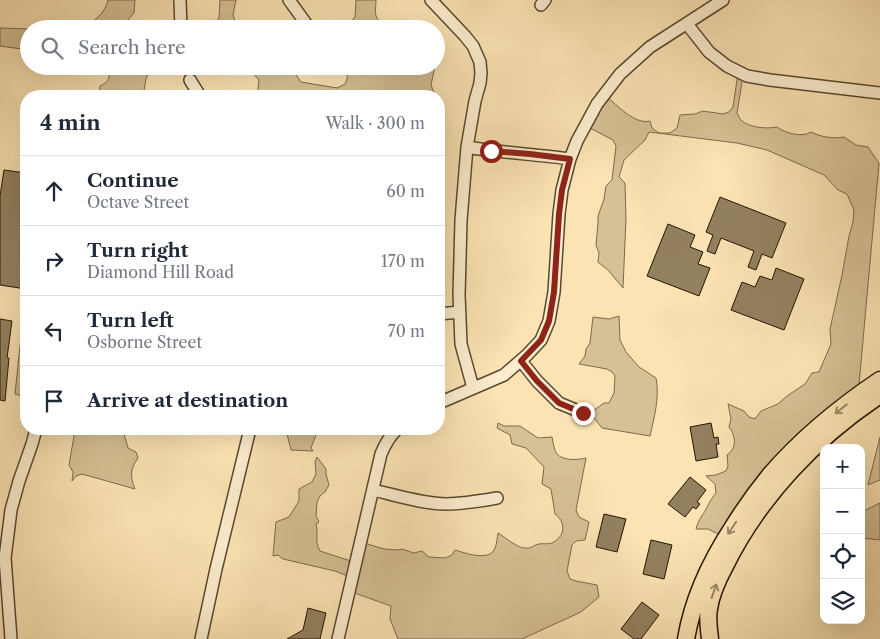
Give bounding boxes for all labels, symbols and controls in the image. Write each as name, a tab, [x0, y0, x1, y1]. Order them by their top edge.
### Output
search box	[20, 20, 445, 75]
icon: search	[38, 34, 66, 62]
text: Search here	[78, 36, 186, 59]
text: 4 min	[40, 110, 101, 135]
text: Walk · 300 m	[326, 113, 425, 133]
route start	[480, 140, 503, 163]
text: Continue	[87, 169, 179, 192]
icon: ahead	[40, 177, 68, 205]
text: 60 m	[386, 181, 425, 201]
text: Octave Street	[87, 192, 189, 212]
text: Turn right	[87, 239, 188, 262]
icon: right	[40, 247, 68, 275]
text: 170 m	[381, 251, 425, 271]
text: Diamond Hill Road	[87, 262, 234, 282]
text: Turn left	[87, 309, 174, 332]
icon: left	[40, 317, 68, 345]
text: 70 m	[388, 321, 425, 341]
text: Osborne Street	[87, 332, 202, 352]
icon: arrive	[40, 387, 68, 415]
text: Arrive at destination	[87, 389, 288, 412]
route end	[572, 402, 595, 425]
one-way arrow	[834, 403, 847, 414]
map controls	[820, 444, 865, 624]
button: +	[820, 444, 865, 489]
button: −	[820, 489, 865, 534]
one-way arrow	[727, 521, 737, 535]
button: locate	[820, 534, 865, 579]
button: layers	[820, 579, 865, 624]
one-way arrow	[710, 584, 719, 599]

